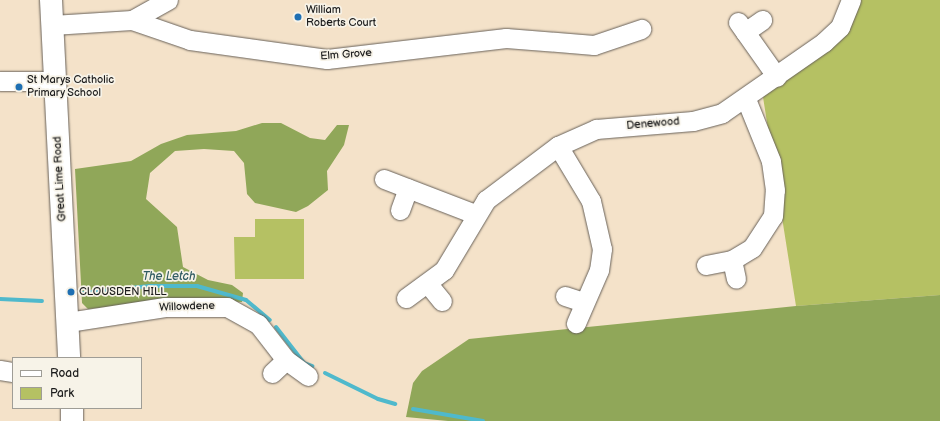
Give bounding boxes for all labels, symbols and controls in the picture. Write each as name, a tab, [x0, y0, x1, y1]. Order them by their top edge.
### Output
place label: William Roberts Court	[306, 4, 376, 30]
marker: William Roberts Court	[293, 12, 303, 22]
street label: Elm Grove	[320, 47, 372, 63]
place label: St Marys Catholic Primary School	[27, 74, 114, 100]
marker: St Marys Catholic Primary School	[14, 82, 24, 92]
street label: Denewood	[626, 115, 680, 133]
street label: Great Lime Road	[51, 136, 69, 222]
water label: The Letch	[143, 270, 195, 284]
place label: CLOUSDEN HILL	[79, 285, 167, 299]
marker: CLOUSDEN HILL	[66, 287, 76, 297]
street label: Willowdene	[159, 299, 215, 315]
legend	[12, 357, 142, 409]
text: Road	[50, 366, 79, 381]
text: Park	[50, 386, 74, 401]

